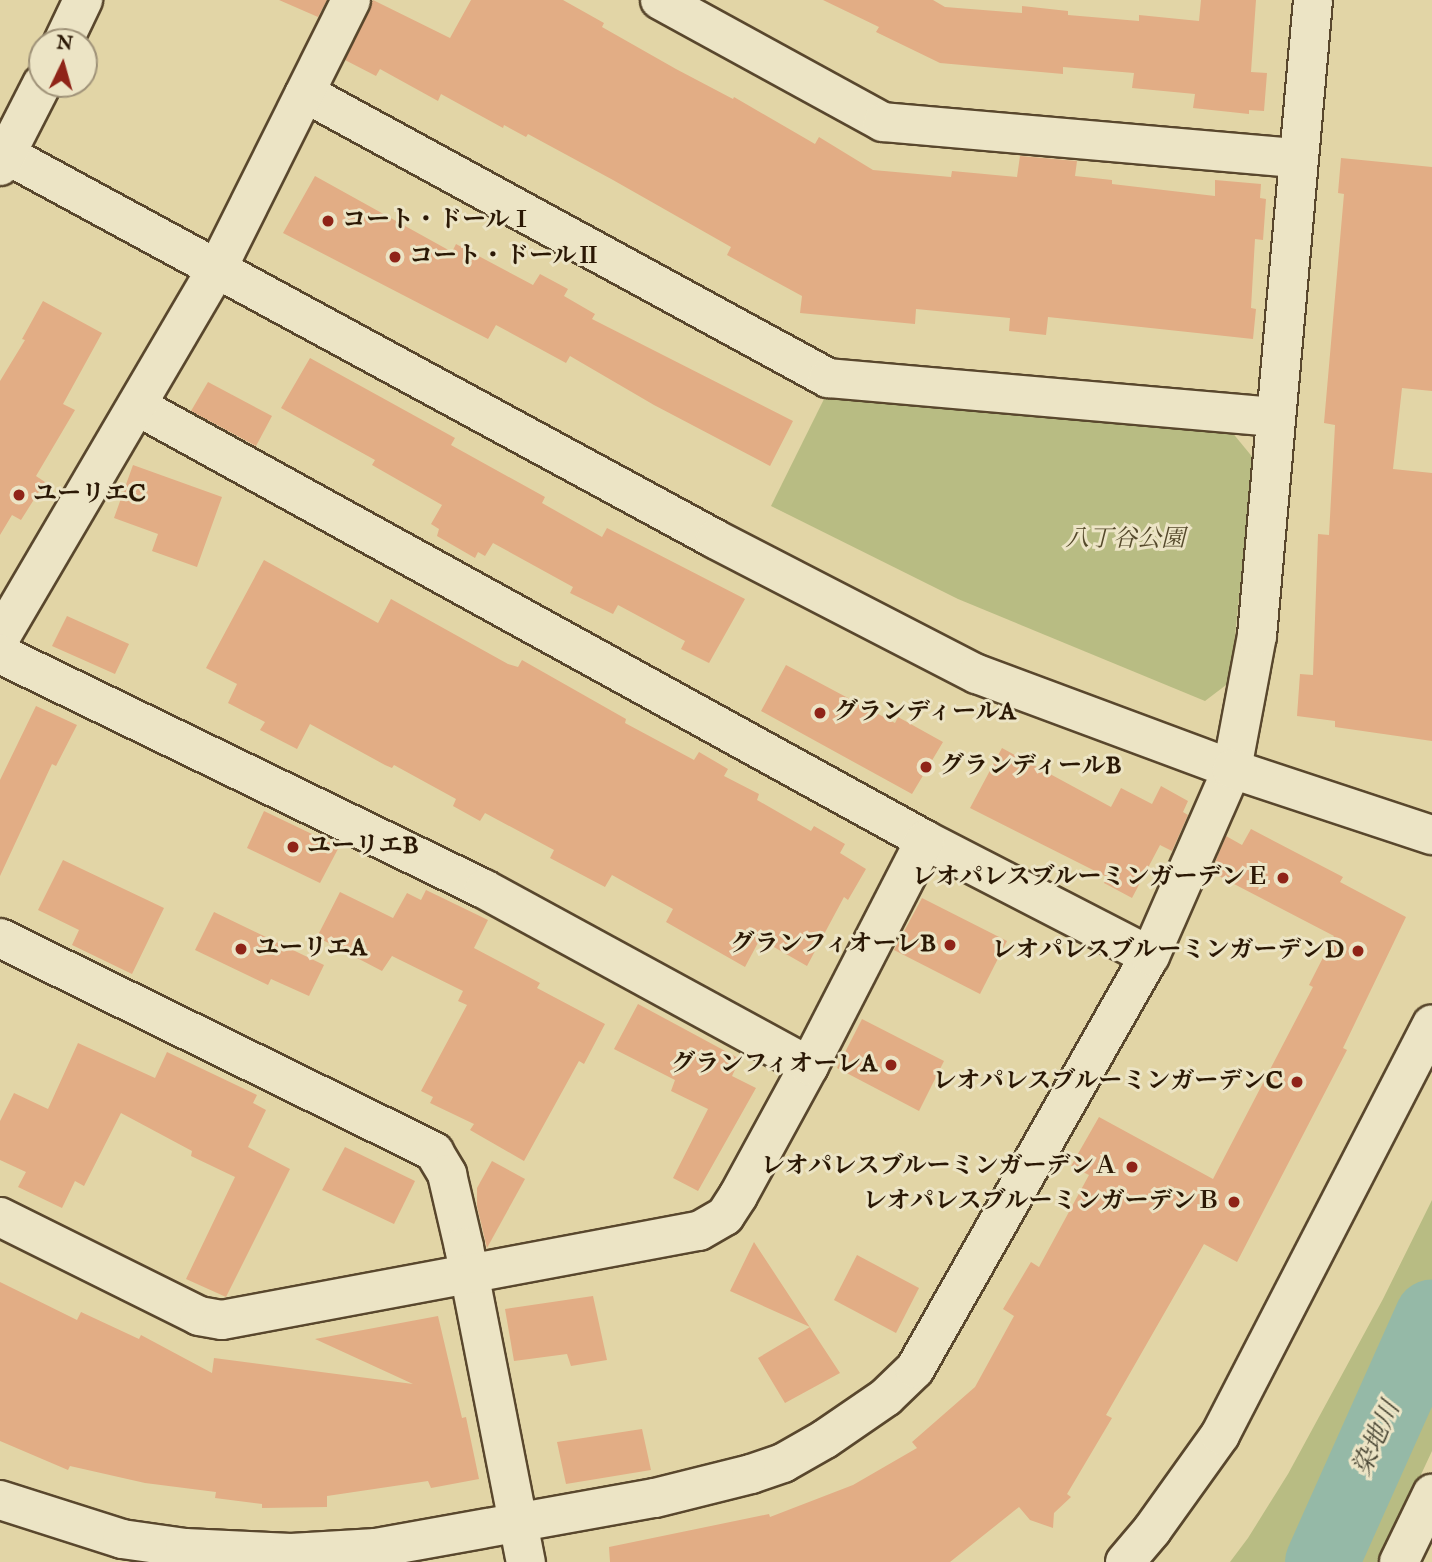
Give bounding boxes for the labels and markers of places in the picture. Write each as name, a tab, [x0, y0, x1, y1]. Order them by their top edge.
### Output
place label: コート・ドールⅠ	[342, 207, 534, 235]
marker: コート・ドールⅠ	[320, 213, 336, 229]
place label: コート・ドールⅡ	[409, 243, 601, 271]
marker: コート・ドールⅡ	[387, 249, 403, 265]
place label: ユーリエC	[33, 481, 146, 509]
marker: ユーリエC	[11, 487, 27, 503]
place label: グランディールA	[834, 699, 1018, 727]
marker: グランディールA	[812, 705, 828, 721]
place label: グランディールB	[940, 753, 1124, 781]
marker: グランディールB	[918, 759, 934, 775]
place label: ユーリエB	[307, 833, 419, 861]
marker: ユーリエB	[285, 839, 301, 855]
place label: レオパレスブルーミンガーデンＥ	[909, 864, 1269, 892]
marker: レオパレスブルーミンガーデンＥ	[1275, 870, 1291, 886]
place label: グランフィオーレB	[728, 931, 936, 959]
place label: ユーリエA	[255, 935, 367, 963]
marker: グランフィオーレB	[942, 937, 958, 953]
place label: レオパレスブルーミンガーデンD	[989, 937, 1344, 965]
marker: ユーリエA	[233, 941, 249, 957]
marker: レオパレスブルーミンガーデンD	[1350, 943, 1366, 959]
place label: グランフィオーレA	[669, 1051, 877, 1079]
marker: グランフィオーレA	[883, 1057, 899, 1073]
place label: レオパレスブルーミンガーデンC	[930, 1068, 1283, 1096]
marker: レオパレスブルーミンガーデンC	[1289, 1074, 1305, 1090]
place label: レオパレスブルーミンガーデンＡ	[758, 1153, 1118, 1181]
marker: レオパレスブルーミンガーデンＡ	[1124, 1159, 1140, 1175]
place label: レオパレスブルーミンガーデンＢ	[860, 1188, 1220, 1216]
marker: レオパレスブルーミンガーデンＢ	[1226, 1194, 1242, 1210]

